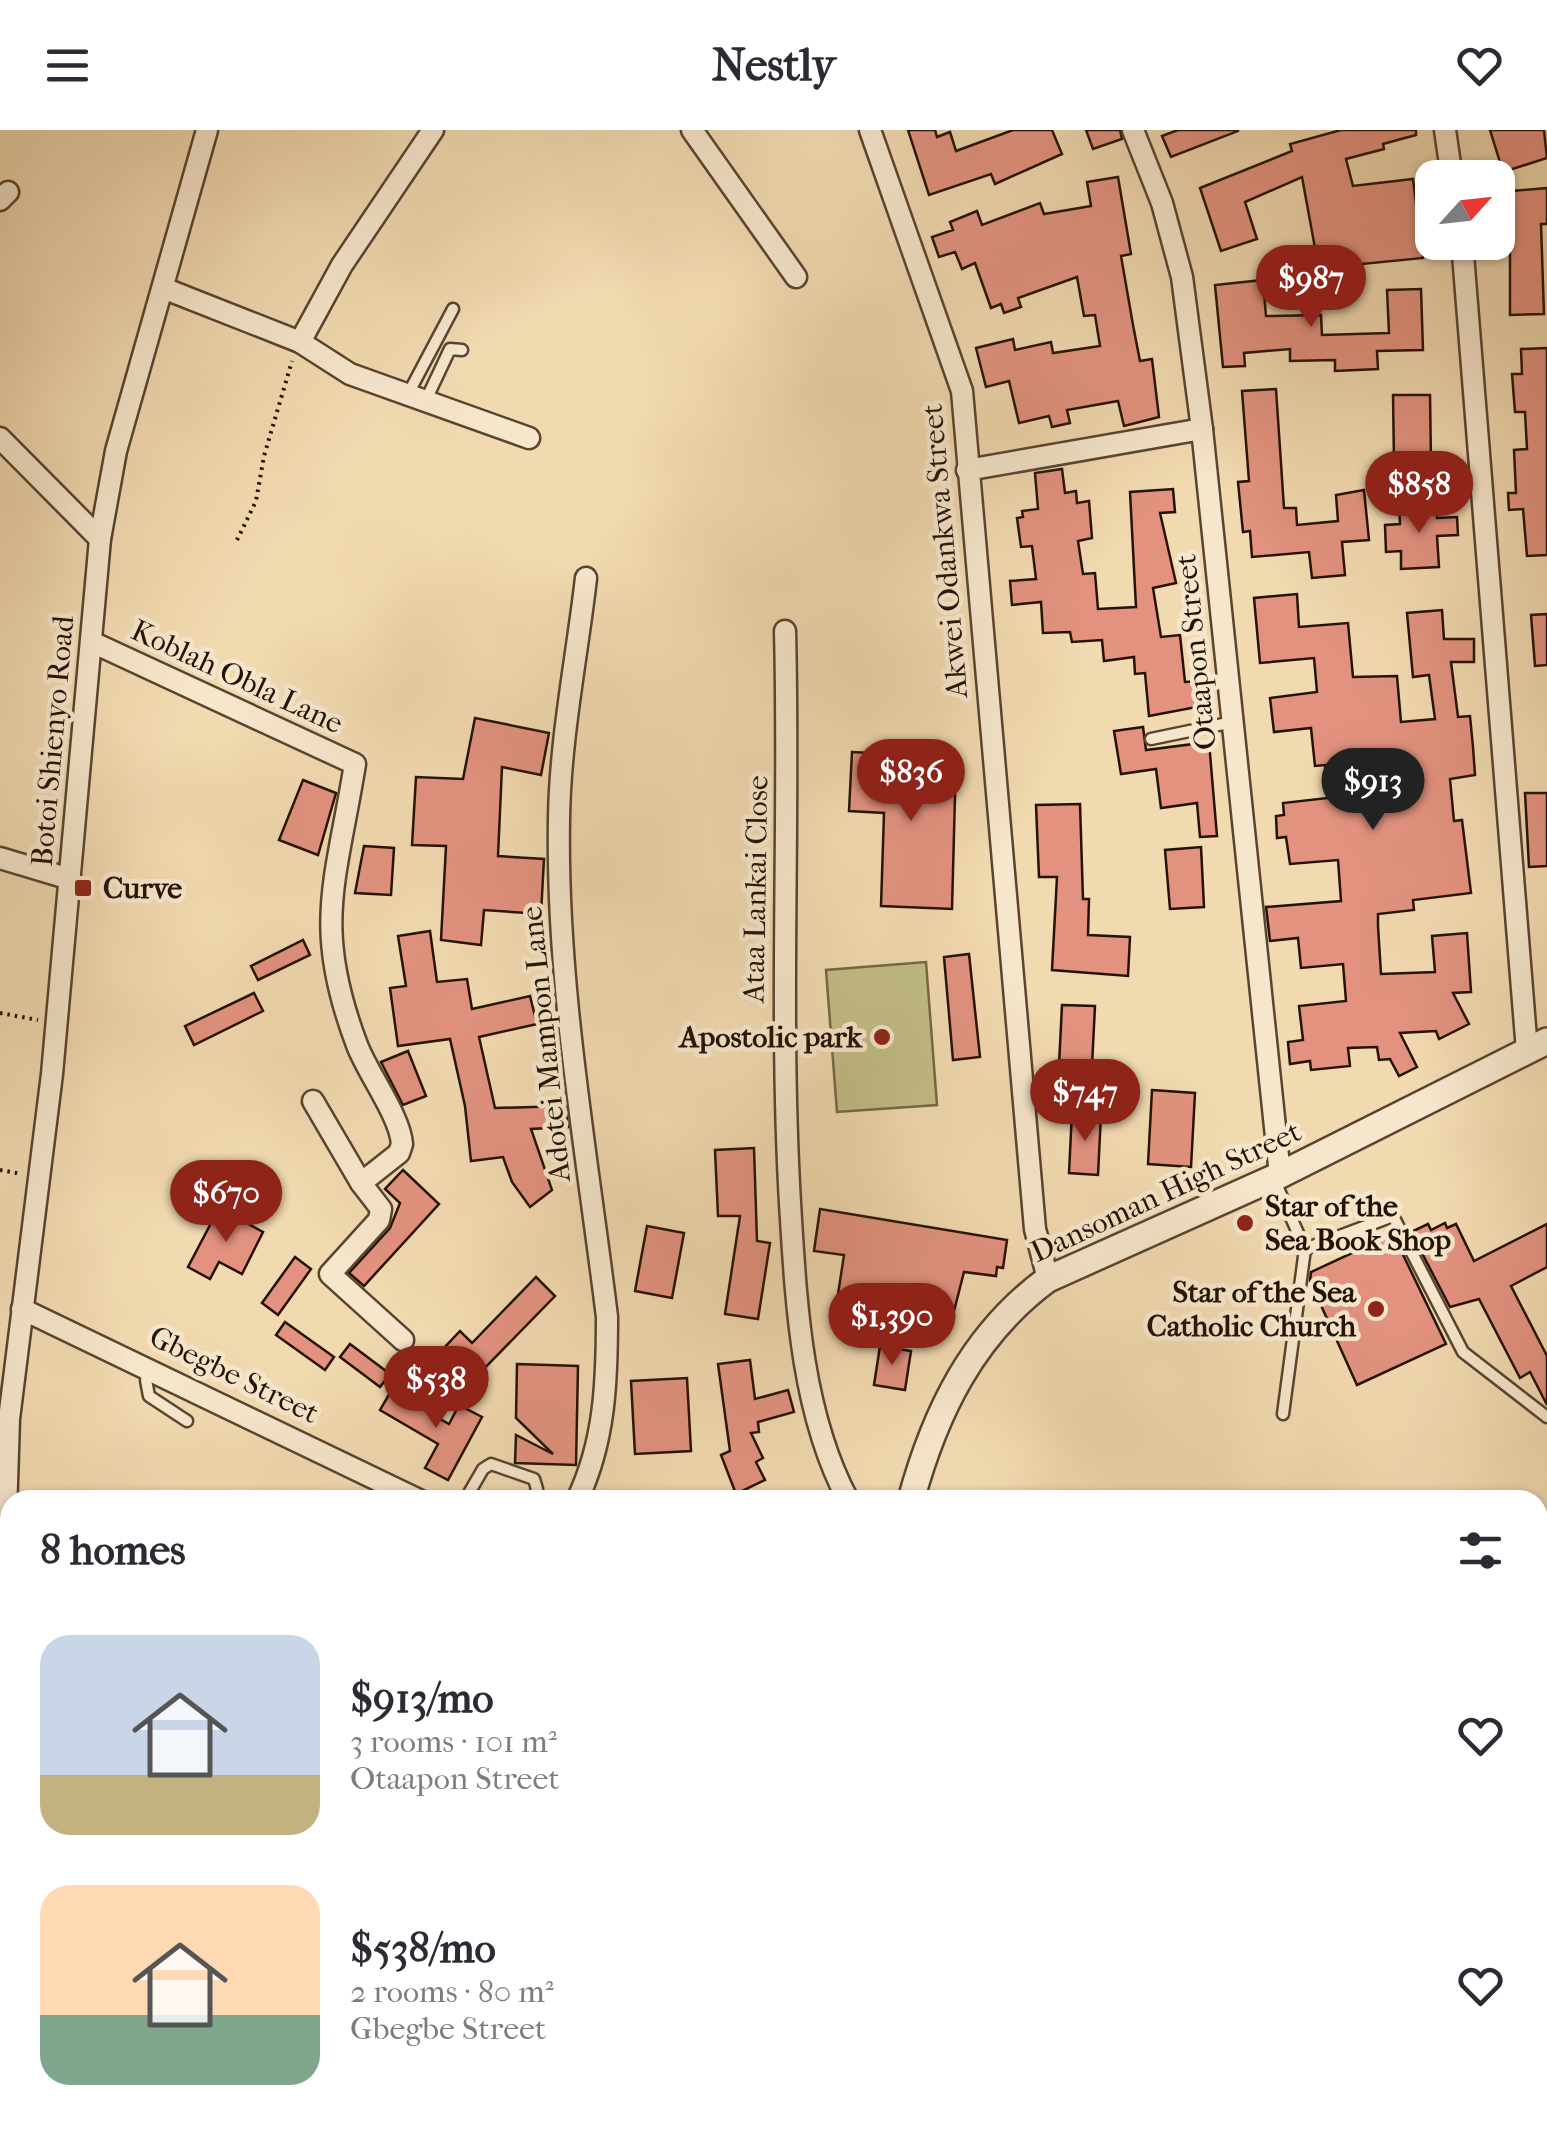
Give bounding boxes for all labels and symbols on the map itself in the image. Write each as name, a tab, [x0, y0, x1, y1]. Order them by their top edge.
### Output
north arrow	[1415, 160, 1515, 260]
pin: $987	[1252, 245, 1370, 330]
street label: Akwei Odankwa Street	[915, 402, 975, 701]
pin: $858	[1360, 451, 1478, 536]
street label: Otaapon Street	[1168, 552, 1224, 752]
street label: Botoi Shienyo Road	[25, 613, 81, 868]
street label: Koblah Obla Lane	[126, 613, 348, 741]
pin: $836	[852, 739, 970, 824]
pin: $913	[1314, 748, 1432, 833]
street label: Ataa Lankai Close	[737, 775, 775, 1004]
place label: Curve	[103, 871, 182, 906]
marker: Curve	[72, 877, 94, 899]
street label: Adotei Mampon Lane	[514, 904, 578, 1185]
place label: Apostolic park	[678, 1020, 864, 1055]
marker: Apostolic park	[871, 1026, 893, 1048]
pin: $747	[1026, 1059, 1144, 1144]
street label: Dansoman High Street	[1025, 1114, 1307, 1270]
pin: $670	[167, 1160, 285, 1245]
place label: Star of the Sea Book Shop	[1265, 1189, 1451, 1258]
marker: Star of the Sea Book Shop	[1234, 1212, 1256, 1234]
place label: Star of the Sea Catholic Church	[1147, 1275, 1357, 1344]
pin: $1,390	[811, 1283, 973, 1368]
marker: Star of the Sea Catholic Church	[1365, 1298, 1387, 1320]
street label: Gbegbe Street	[144, 1319, 325, 1431]
pin: $538	[377, 1346, 495, 1431]

